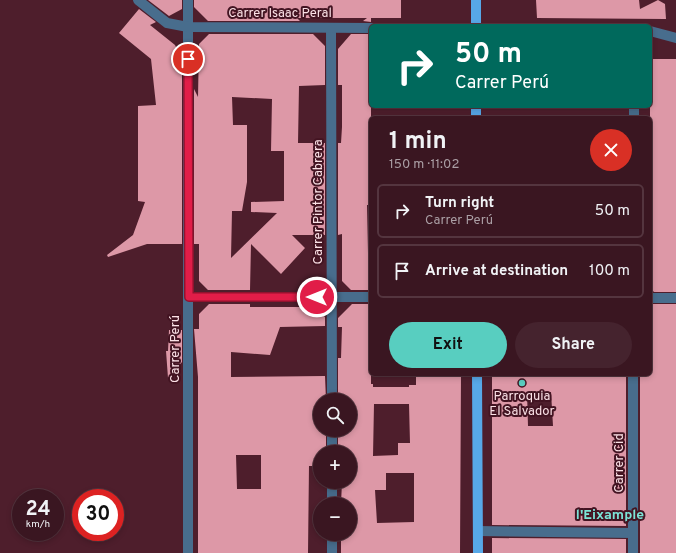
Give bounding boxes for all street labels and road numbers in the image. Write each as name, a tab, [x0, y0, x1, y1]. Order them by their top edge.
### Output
street label: Carrer Isaac Peral	[228, 6, 332, 22]
street label: Carrer Pintor Cabrera	[311, 139, 327, 265]
street label: Carrer Perú	[168, 315, 184, 383]
street label: Carrer Cid	[612, 433, 628, 493]

